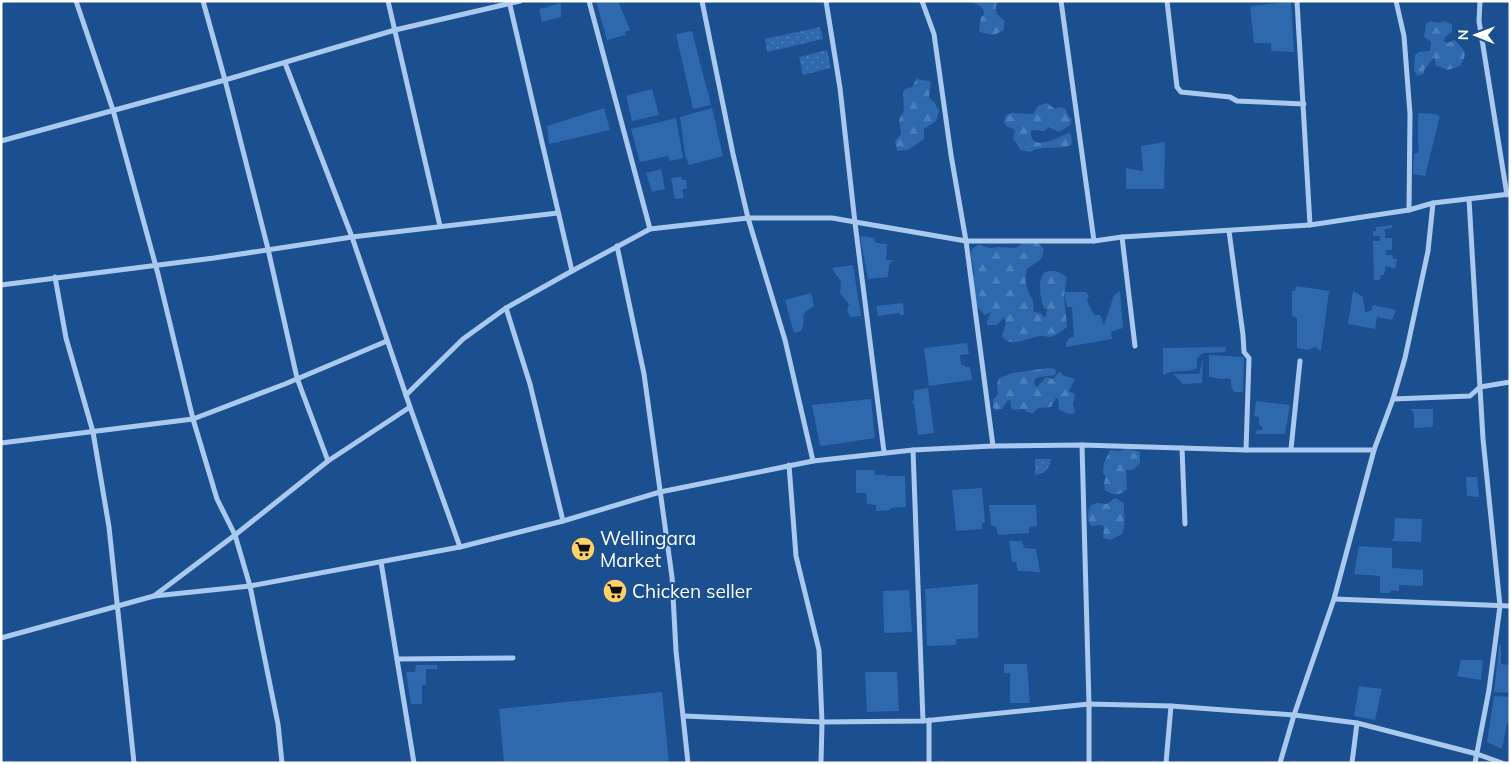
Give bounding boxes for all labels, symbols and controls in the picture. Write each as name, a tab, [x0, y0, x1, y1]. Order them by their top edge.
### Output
north arrow	[1451, 10, 1501, 60]
text: N	[1454, 29, 1472, 40]
place label: Wellingara Market	[600, 526, 696, 572]
supermarket icon: Wellingara Market	[570, 536, 596, 562]
supermarket icon: Chicken seller	[602, 578, 628, 604]
place label: Chicken seller	[632, 579, 752, 603]

